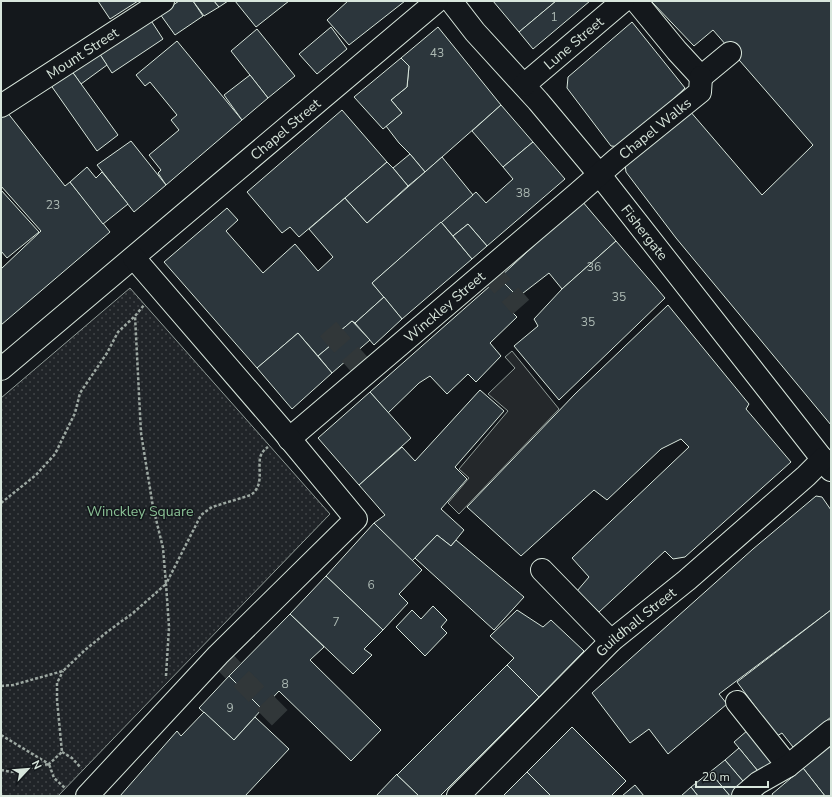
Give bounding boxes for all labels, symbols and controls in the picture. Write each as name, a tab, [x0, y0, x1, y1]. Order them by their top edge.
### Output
house number: 1	[550, 9, 558, 25]
street label: Lune Street	[540, 12, 607, 74]
street label: Mount Street	[43, 23, 122, 84]
house number: 43	[430, 45, 444, 61]
street label: Chapel Walks	[615, 93, 695, 163]
street label: Chapel Street	[246, 94, 325, 164]
house number: 38	[516, 185, 530, 201]
house number: 23	[46, 197, 60, 213]
street label: Fishergate	[617, 201, 673, 264]
house number: 36	[587, 259, 601, 275]
street label: Winckley Street	[400, 267, 489, 347]
house number: 35	[612, 289, 626, 305]
house number: 35	[581, 314, 595, 330]
park label: Winckley Square	[87, 502, 193, 521]
house number: 6	[367, 577, 375, 593]
street label: Guildhall Street	[591, 583, 680, 661]
house number: 7	[332, 614, 340, 630]
house number: 8	[281, 676, 289, 692]
house number: 9	[226, 700, 234, 716]
north arrow	[8, 749, 48, 789]
text: N	[28, 758, 45, 772]
scale bar	[696, 763, 768, 789]
text: 20 m	[702, 769, 730, 785]

